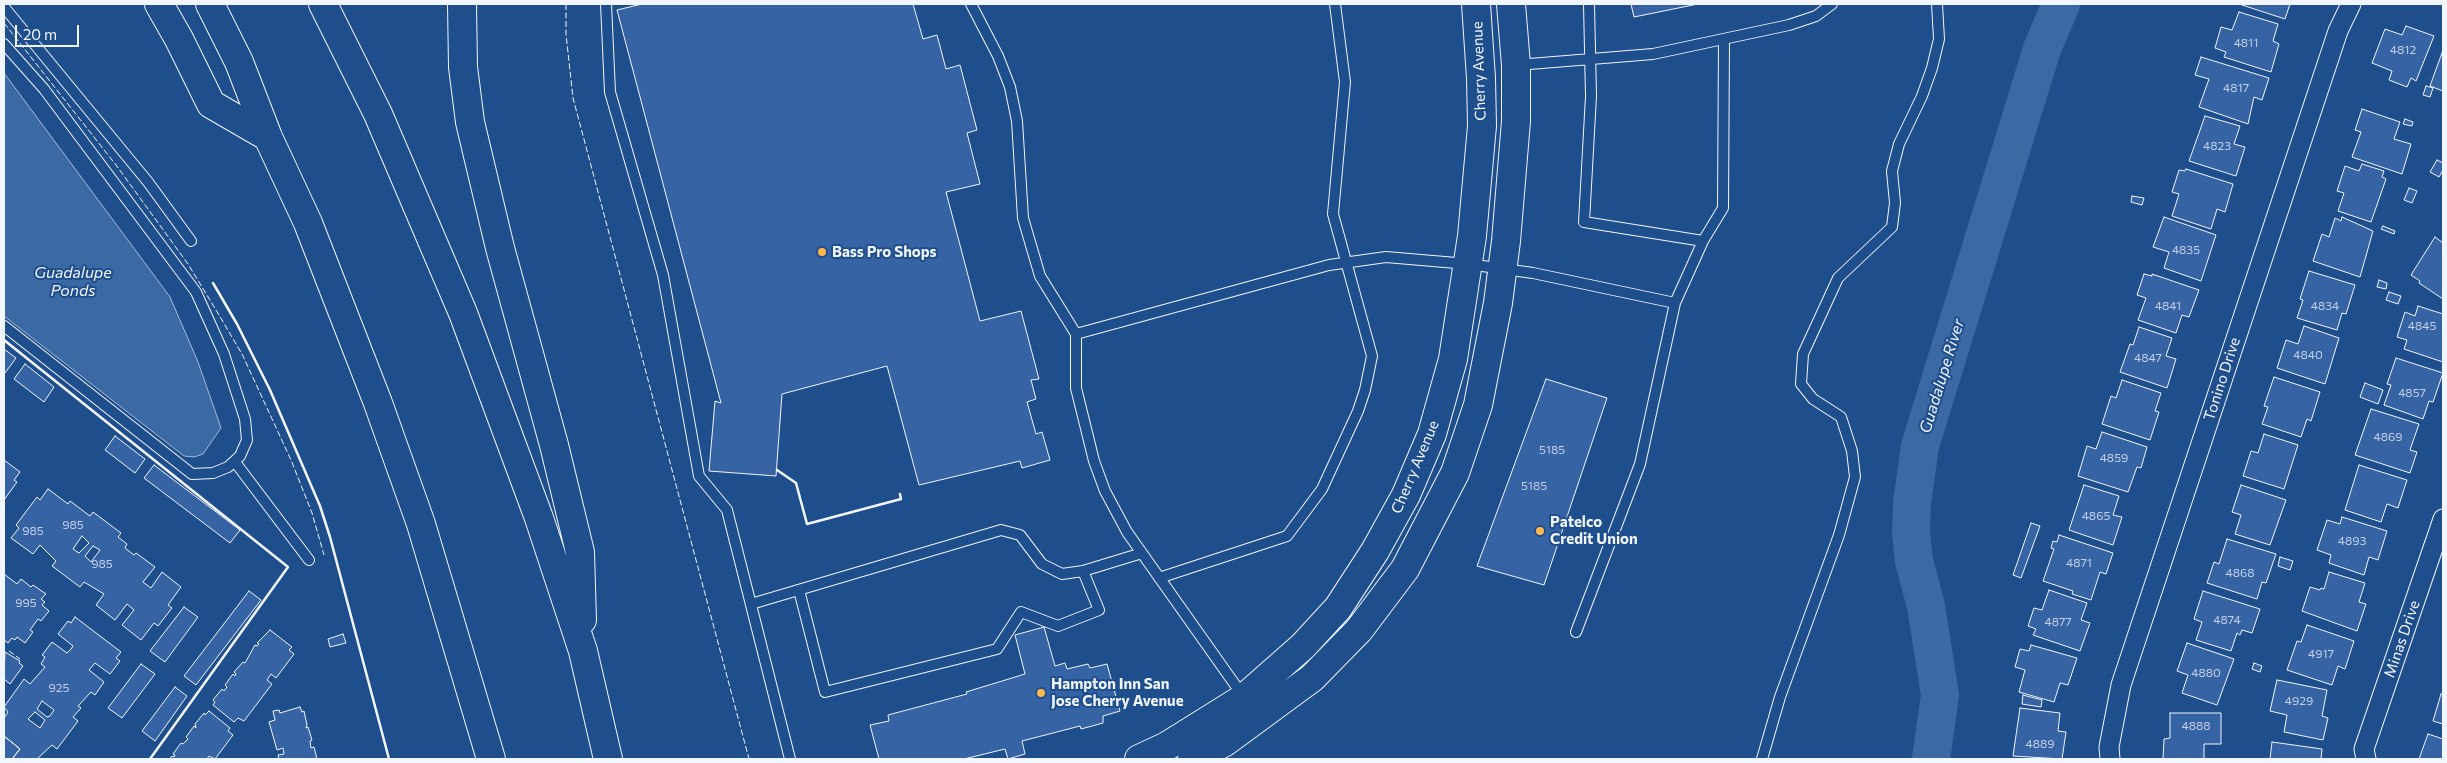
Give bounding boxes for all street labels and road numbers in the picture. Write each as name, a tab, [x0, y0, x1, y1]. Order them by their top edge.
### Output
street label: Cherry Avenue	[1468, 21, 1490, 121]
street label: Tonino Drive	[2200, 335, 2244, 423]
street label: Cherry Avenue	[1387, 418, 1443, 516]
street label: Minas Drive	[2380, 598, 2424, 680]

